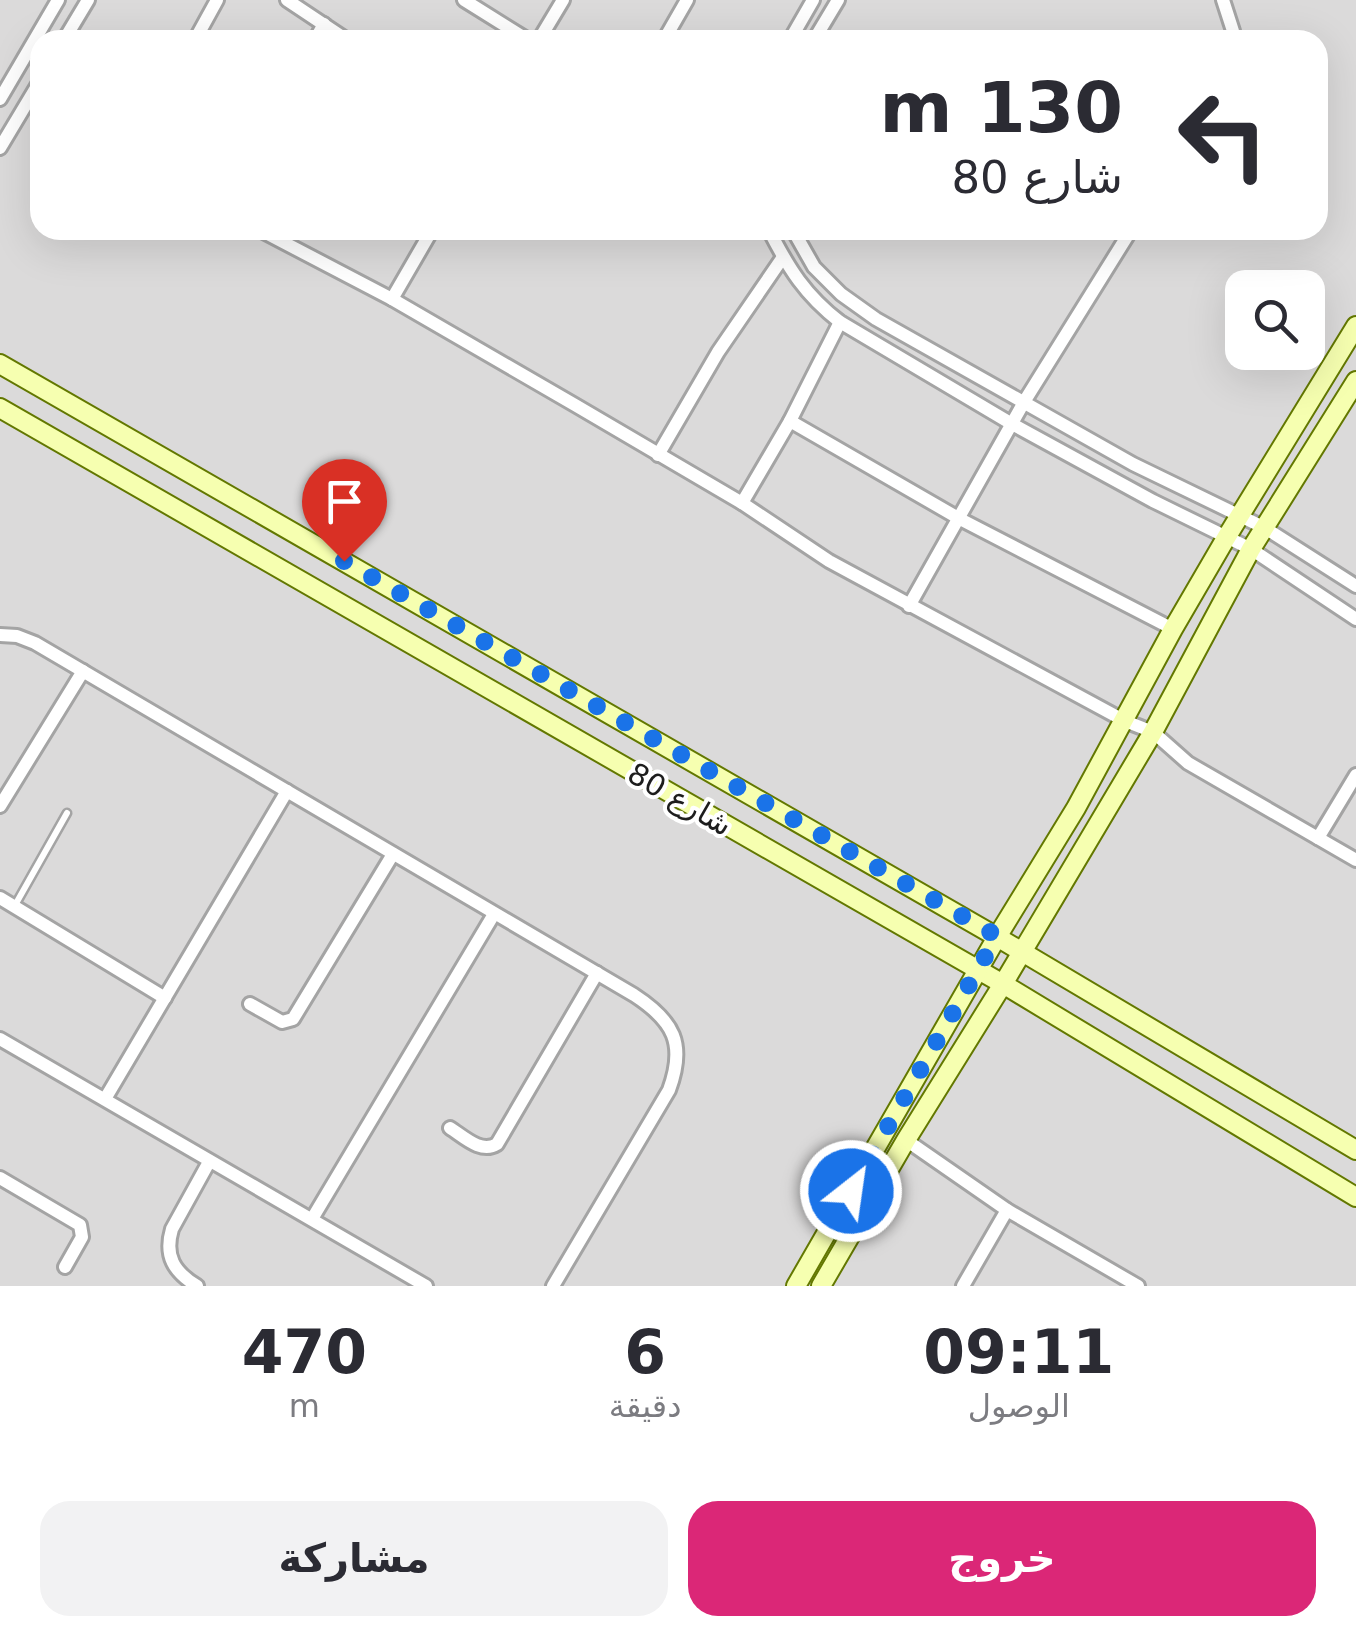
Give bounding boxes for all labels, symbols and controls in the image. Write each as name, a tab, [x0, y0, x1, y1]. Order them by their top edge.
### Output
text: 130 m	[880, 67, 1123, 149]
icon: left	[1158, 70, 1288, 200]
text: شارع 80	[951, 151, 1123, 204]
map controls	[1225, 270, 1325, 370]
button: search	[1225, 270, 1325, 370]
pin	[302, 459, 387, 562]
icon: arrive	[317, 474, 372, 529]
street label: شارع 80	[622, 755, 738, 843]
position arrow	[799, 1139, 903, 1243]
text: 470	[242, 1317, 367, 1387]
text: 6	[624, 1317, 666, 1387]
text: 09:11	[923, 1317, 1114, 1387]
text: m	[289, 1387, 320, 1425]
text: دقيقة	[609, 1387, 681, 1425]
text: الوصول	[968, 1387, 1070, 1425]
button: مشاركة	[40, 1501, 668, 1616]
button: خروج	[688, 1501, 1316, 1616]

